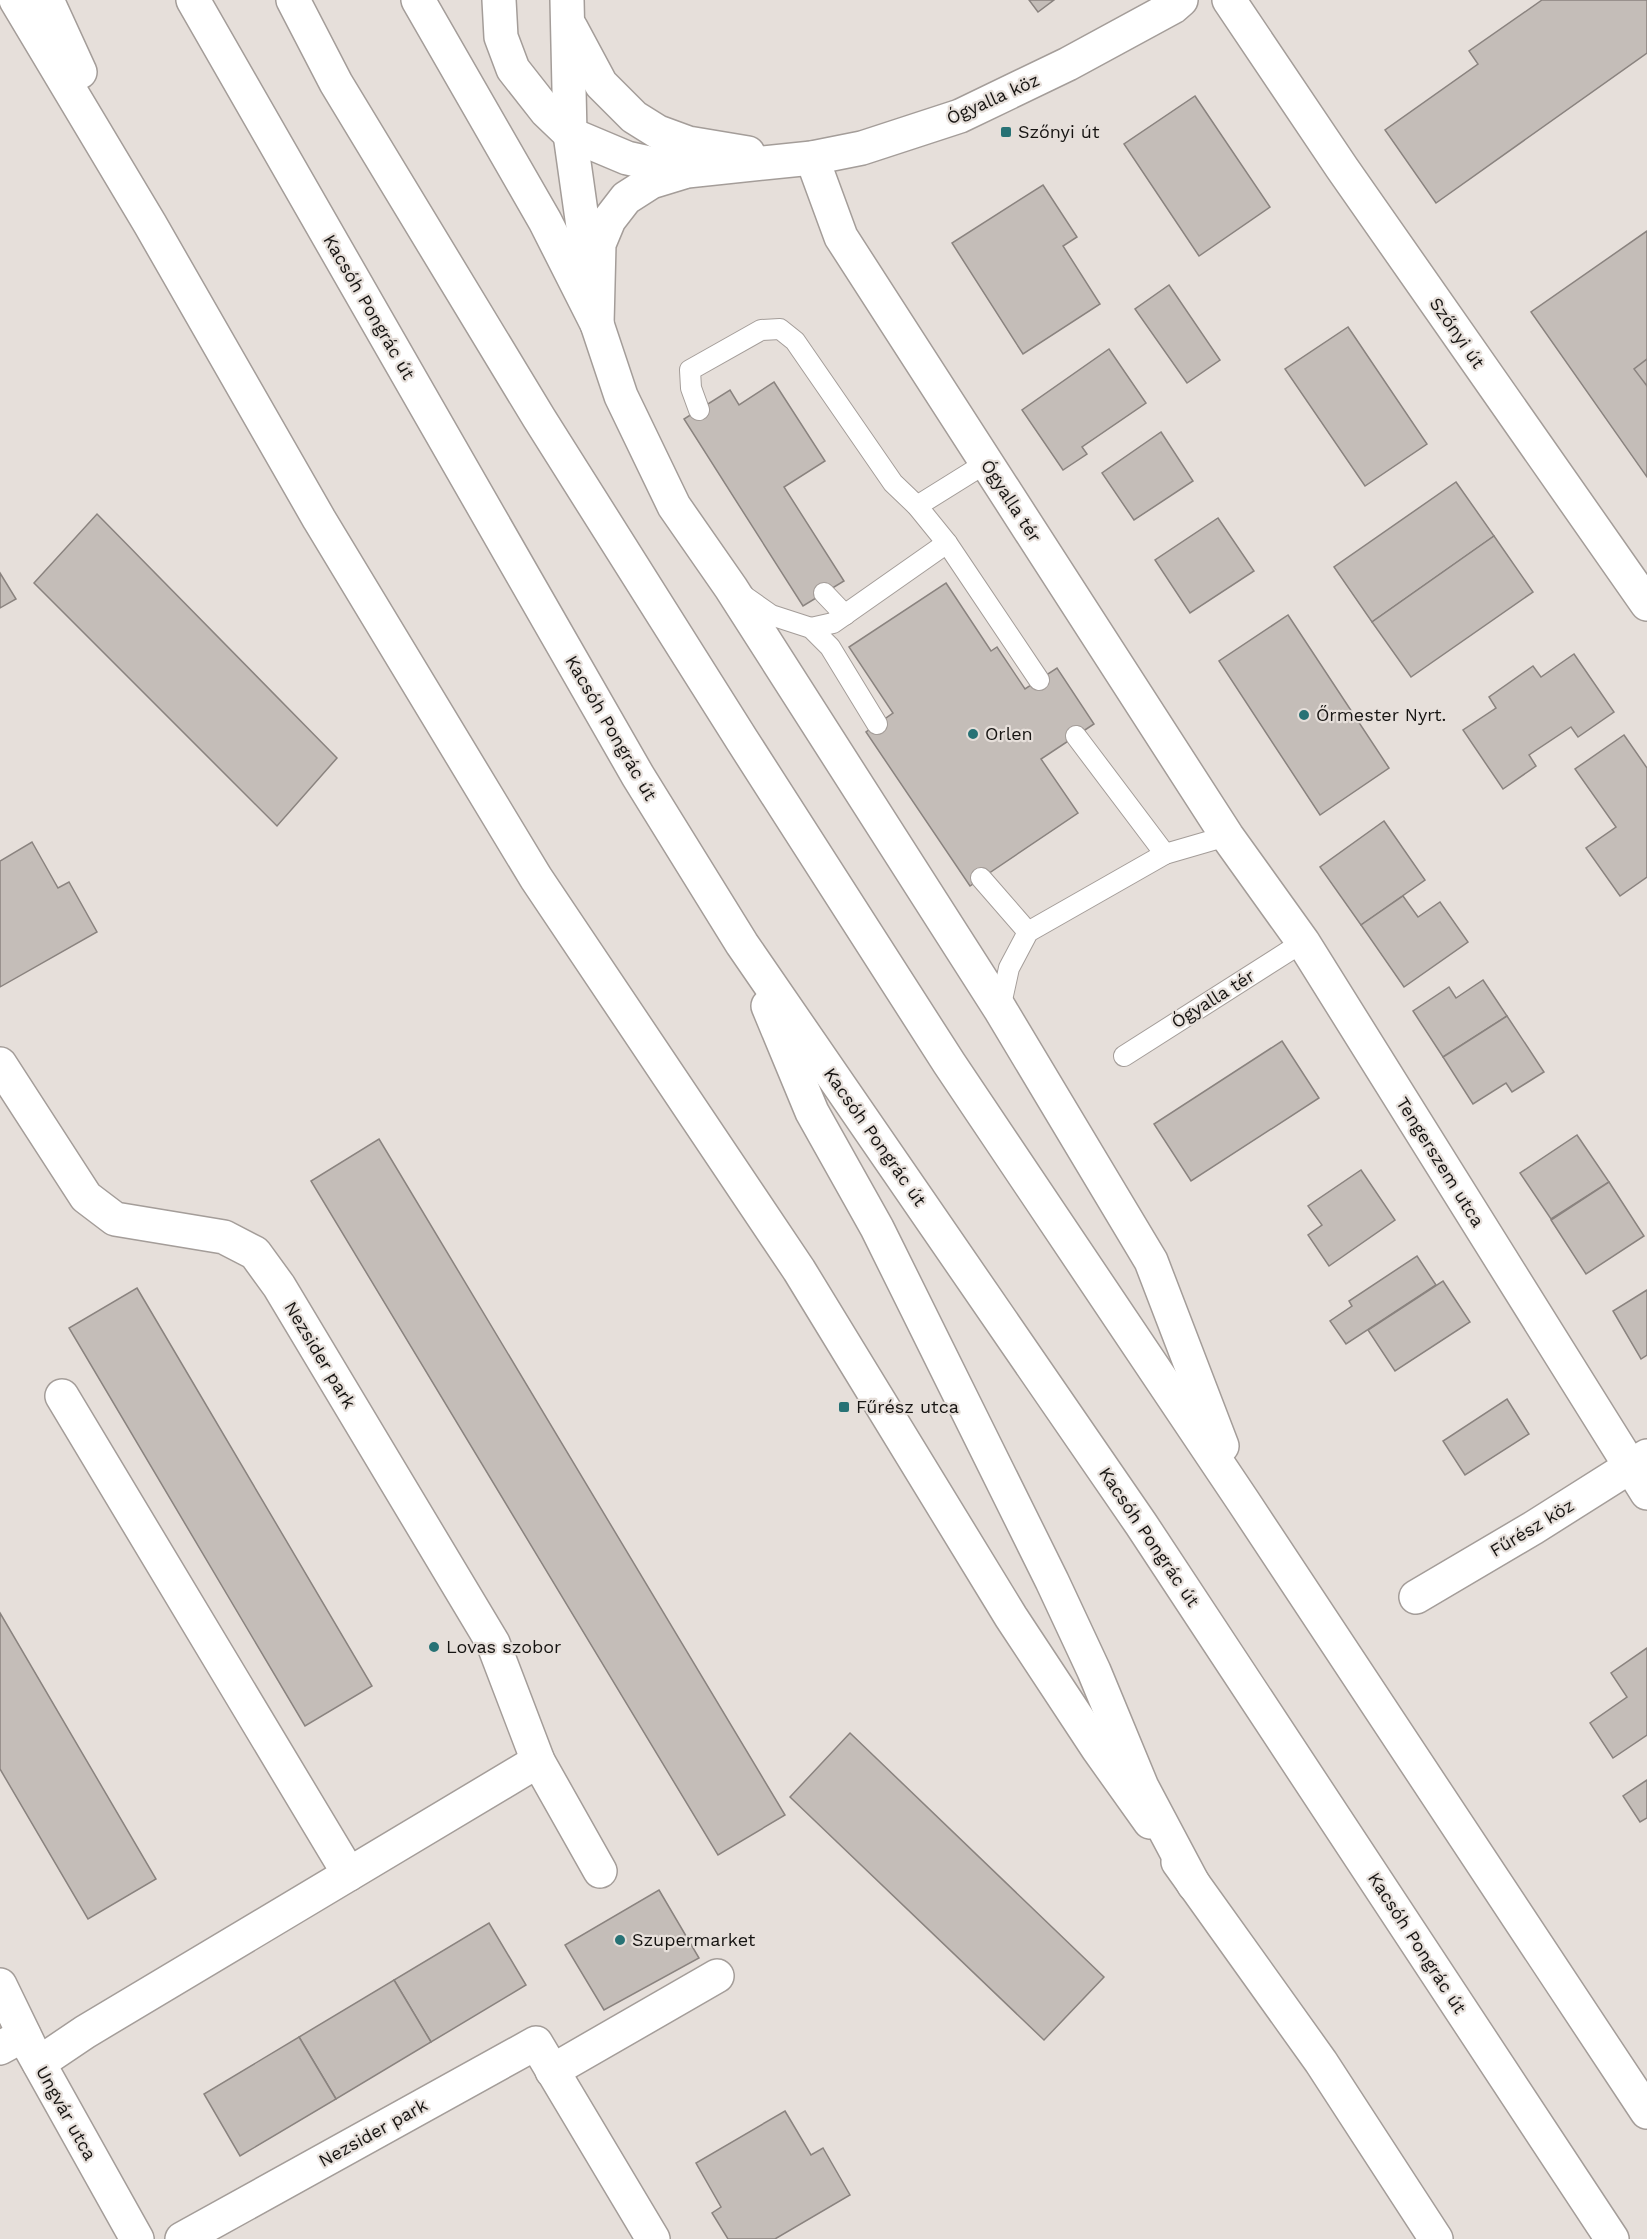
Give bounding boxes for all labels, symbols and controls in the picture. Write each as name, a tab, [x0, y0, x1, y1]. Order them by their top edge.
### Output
street label: Ógyalla köz	[943, 69, 1042, 128]
place label: Szőnyi út	[1018, 121, 1100, 142]
marker: Szőnyi út	[999, 125, 1013, 139]
street label: Kacsóh Pongrác út	[319, 231, 420, 383]
street label: Szőnyi út	[1425, 293, 1490, 372]
street label: Ógyalla tér	[977, 456, 1046, 546]
street label: Kacsóh Pongrác út	[561, 652, 662, 804]
place label: Őrmester Nyrt.	[1316, 704, 1446, 725]
marker: Őrmester Nyrt.	[1297, 708, 1311, 722]
place label: Orlen	[985, 723, 1033, 744]
marker: Orlen	[966, 727, 980, 741]
street label: Ógyalla tér	[1167, 965, 1258, 1032]
street label: Kacsóh Pongrác út	[820, 1064, 931, 1210]
street label: Tengerszem utca	[1392, 1093, 1489, 1230]
street label: Nezsider park	[280, 1297, 361, 1412]
place label: Fűrész utca	[856, 1396, 959, 1417]
marker: Fűrész utca	[837, 1400, 851, 1414]
street label: Kacsóh Pongrác út	[1095, 1463, 1204, 1611]
street label: Fűrész köz	[1486, 1494, 1578, 1561]
place label: Lovas szobor	[446, 1636, 561, 1657]
marker: Lovas szobor	[427, 1640, 441, 1654]
street label: Kacsóh Pongrác út	[1364, 1868, 1471, 2018]
place label: Szupermarket	[632, 1929, 756, 1950]
marker: Szupermarket	[613, 1933, 627, 1947]
street label: Ungvár utca	[32, 2062, 101, 2164]
street label: Nezsider park	[315, 2094, 431, 2171]

